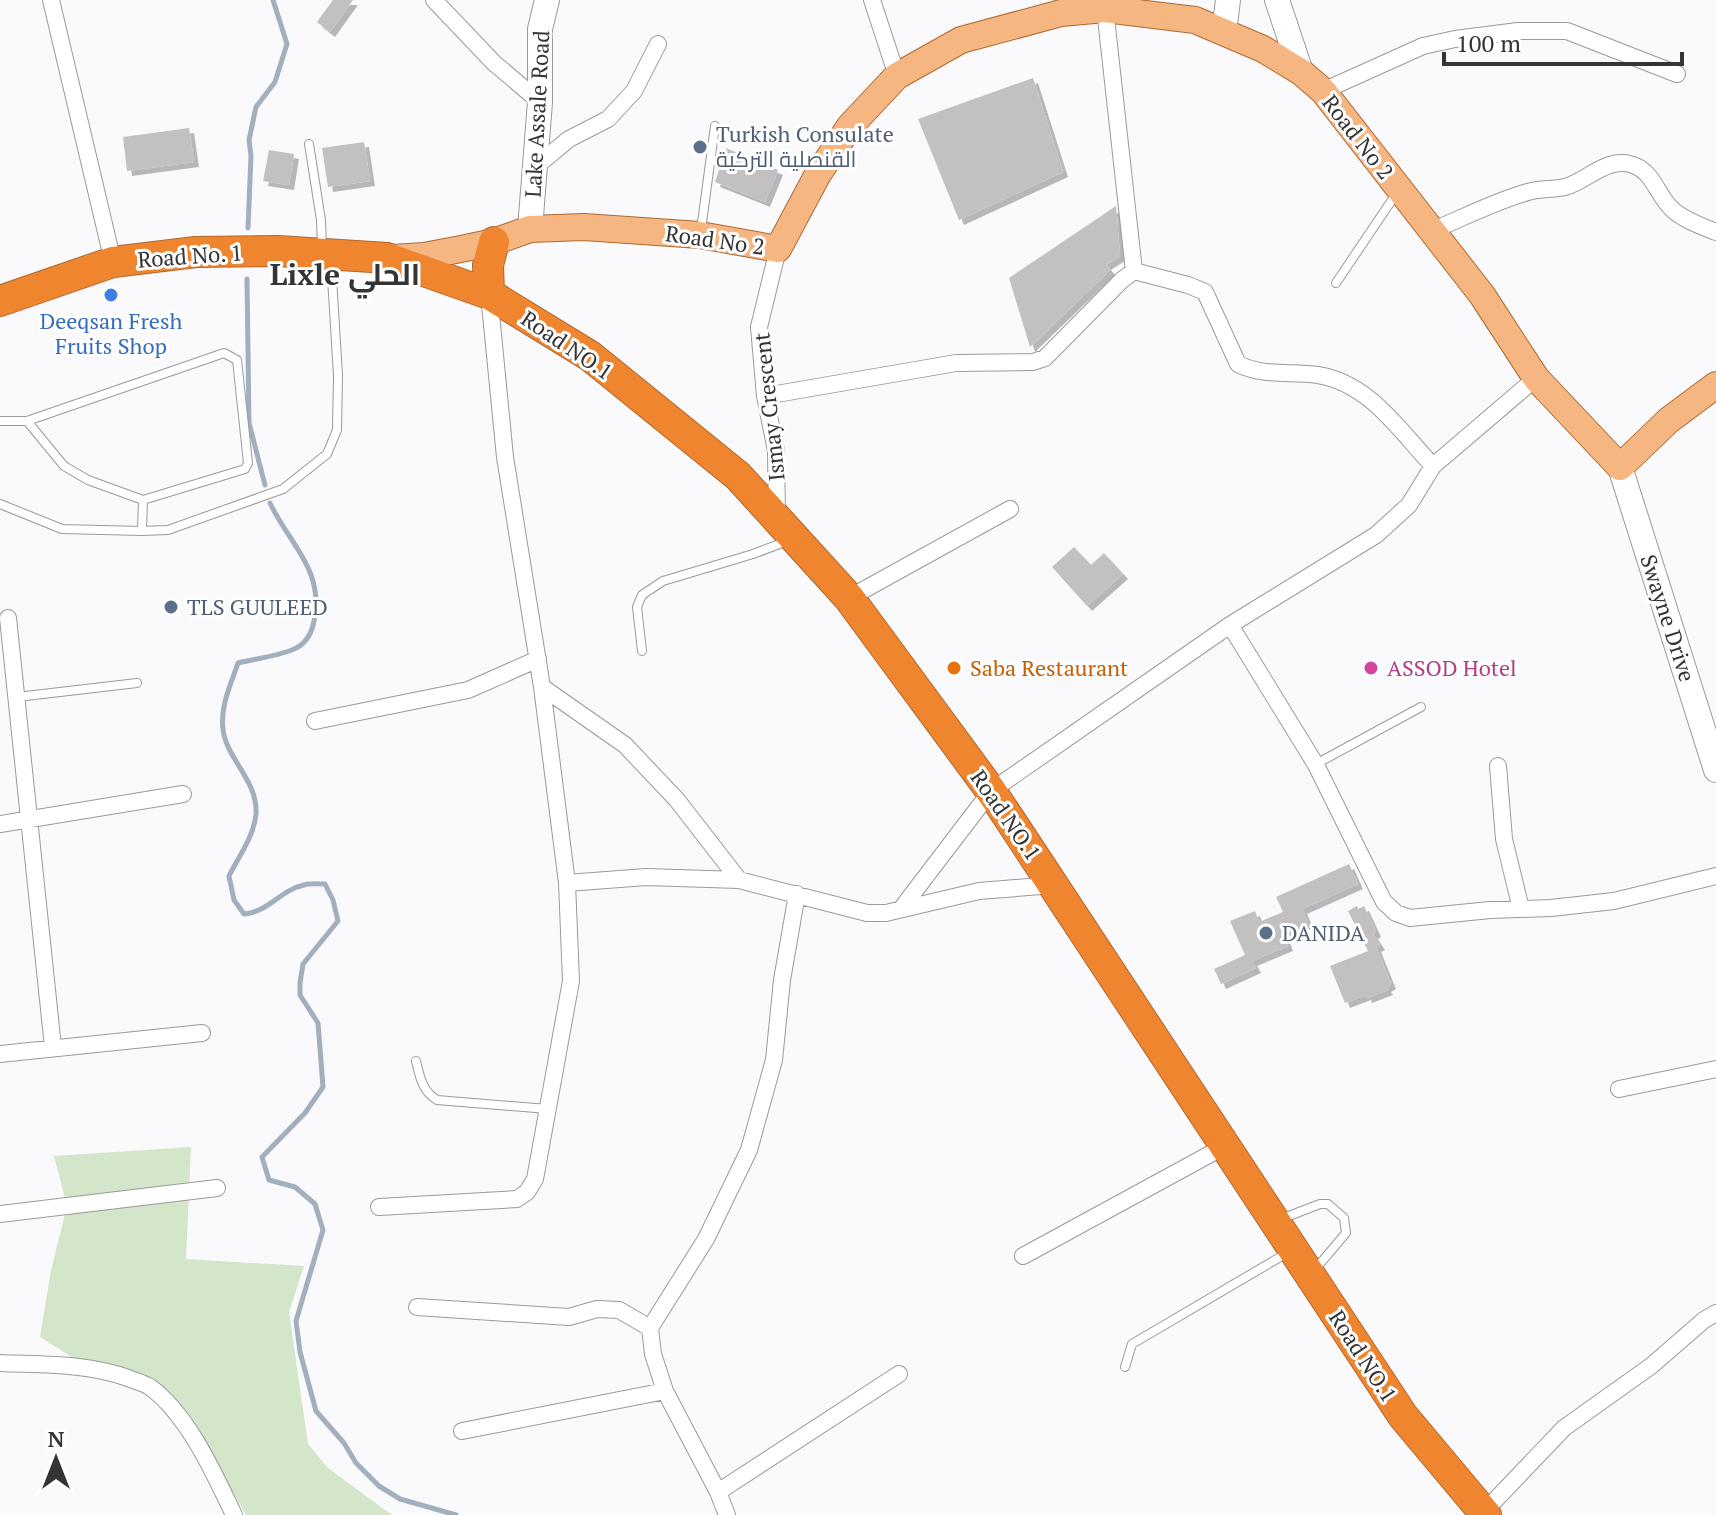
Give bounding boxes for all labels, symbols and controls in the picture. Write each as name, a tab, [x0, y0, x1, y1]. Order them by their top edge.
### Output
scale bar	[1444, 16, 1682, 66]
text: 100 m	[1456, 27, 1521, 59]
street label: Lake Assale Road	[518, 30, 555, 198]
street label: Road No 2	[1316, 88, 1401, 185]
place label: Turkish Consulate القنصلية التركية	[716, 119, 894, 173]
marker: Turkish Consulate القنصلية التركية	[691, 138, 709, 156]
street label: Road No 2	[664, 218, 766, 261]
street label: Road No. 1	[137, 237, 243, 274]
district label: Lixle الحلي	[270, 254, 420, 299]
marker: Deeqsan Fresh Fruits Shop	[102, 286, 120, 304]
street label: Road NO.1	[516, 303, 619, 386]
place label: Deeqsan Fresh Fruits Shop	[40, 306, 182, 360]
street label: Ismay Crescent	[746, 331, 791, 483]
street label: Swayne Drive	[1634, 551, 1703, 685]
place label: TLS GUULEED	[187, 592, 328, 621]
marker: TLS GUULEED	[162, 598, 180, 616]
place label: Saba Restaurant	[970, 653, 1128, 682]
place label: ASSOD Hotel	[1387, 653, 1517, 682]
marker: Saba Restaurant	[945, 659, 963, 677]
marker: ASSOD Hotel	[1362, 659, 1380, 677]
street label: Road NO.1	[965, 764, 1048, 866]
place label: DANIDA	[1282, 918, 1366, 947]
marker: DANIDA	[1257, 924, 1275, 942]
street label: Road NO.1	[1323, 1304, 1404, 1407]
north arrow	[16, 1419, 96, 1499]
text: N	[48, 1424, 65, 1453]

